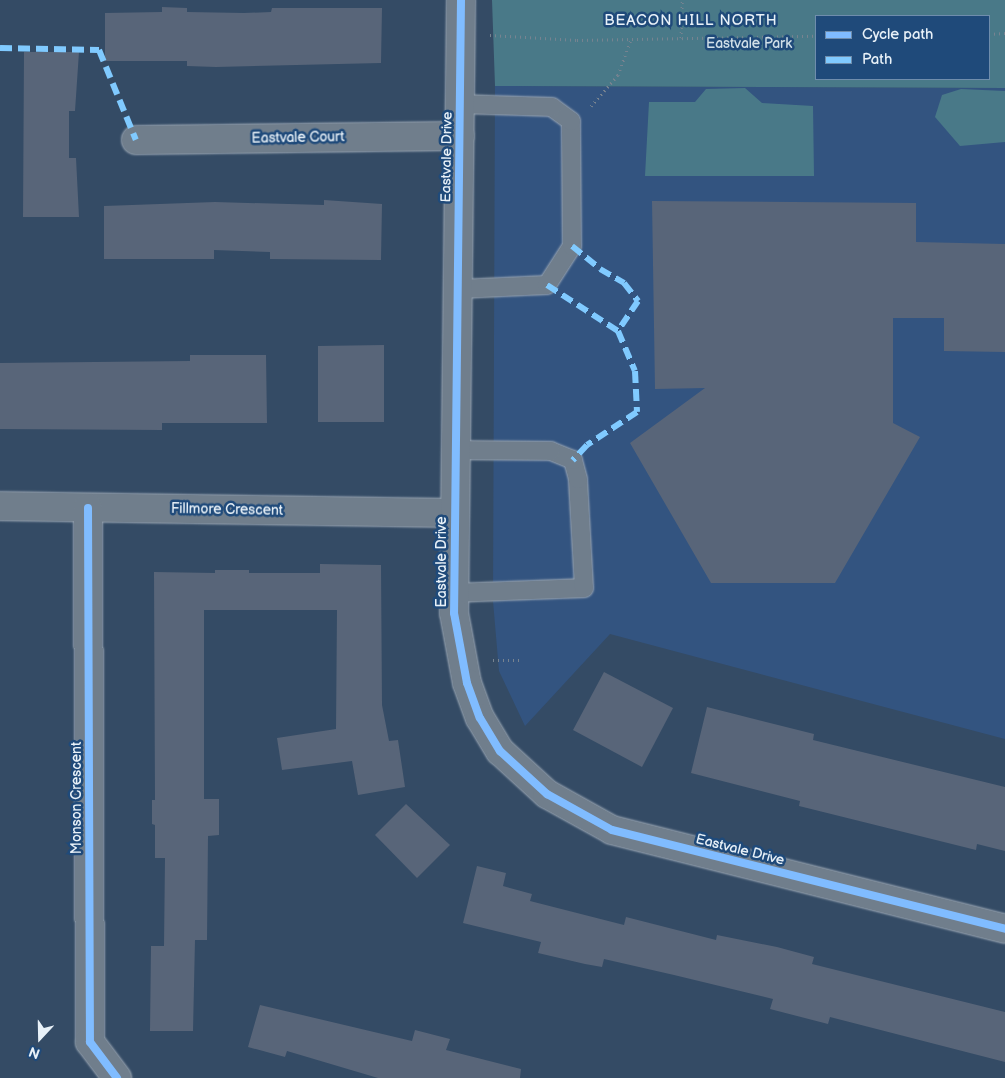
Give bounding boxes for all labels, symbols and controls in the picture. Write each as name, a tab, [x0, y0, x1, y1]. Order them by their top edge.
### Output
district label: BEACON HILL NORTH	[602, 12, 780, 30]
legend	[815, 15, 990, 80]
text: Cycle path	[862, 25, 933, 44]
park label: Eastvale Park	[706, 36, 792, 52]
text: Path	[862, 50, 892, 69]
street label: Eastvale Drive	[438, 111, 456, 203]
street label: Eastvale Court	[251, 129, 345, 147]
street label: Fillmore Crescent	[171, 501, 283, 519]
street label: Eastvale Drive	[434, 517, 450, 607]
street label: Monson Crescent	[69, 742, 85, 854]
street label: Eastvale Drive	[694, 831, 786, 869]
north arrow	[15, 1013, 65, 1063]
text: N	[26, 1043, 42, 1062]

